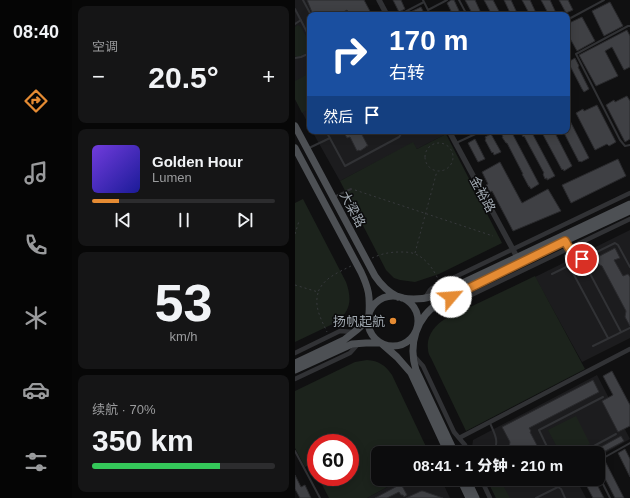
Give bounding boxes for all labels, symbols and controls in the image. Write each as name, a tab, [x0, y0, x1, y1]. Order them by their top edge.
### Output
text: 08:40	[13, 22, 59, 42]
text: 170 m	[389, 25, 468, 56]
icon: right	[323, 28, 375, 80]
text: 空调	[92, 39, 118, 54]
text: 20.5°	[148, 61, 219, 94]
text: 右转	[389, 63, 425, 83]
text: −	[92, 64, 105, 89]
text: +	[262, 64, 275, 89]
icon: directions	[22, 87, 50, 115]
icon: arrive	[361, 104, 383, 126]
text: 然后	[323, 108, 353, 125]
text: Golden Hour	[152, 153, 243, 170]
icon: music	[22, 159, 50, 187]
text: Lumen	[152, 170, 192, 185]
street label: 金裕路	[467, 173, 498, 215]
street label: 大梁路	[337, 188, 368, 230]
icon: previous	[112, 209, 134, 231]
icon: pause	[173, 209, 195, 231]
icon: next	[234, 209, 256, 231]
icon: phone	[22, 231, 50, 259]
pin	[565, 242, 599, 276]
icon: arrive	[571, 248, 593, 270]
text: 53	[155, 274, 212, 332]
position arrow	[430, 276, 472, 318]
icon: climate	[22, 304, 50, 332]
place label: 扬帆起航	[333, 314, 385, 329]
marker: 扬帆起航	[388, 316, 398, 326]
text: km/h	[169, 329, 198, 344]
icon: car	[22, 376, 50, 404]
text: 续航 · 70%	[92, 402, 156, 417]
text: 350 km	[92, 424, 194, 457]
speed limit sign: 60	[307, 434, 359, 486]
icon: filters	[22, 448, 50, 476]
text: 08:41 · 1 分钟 · 210 m	[413, 457, 563, 474]

